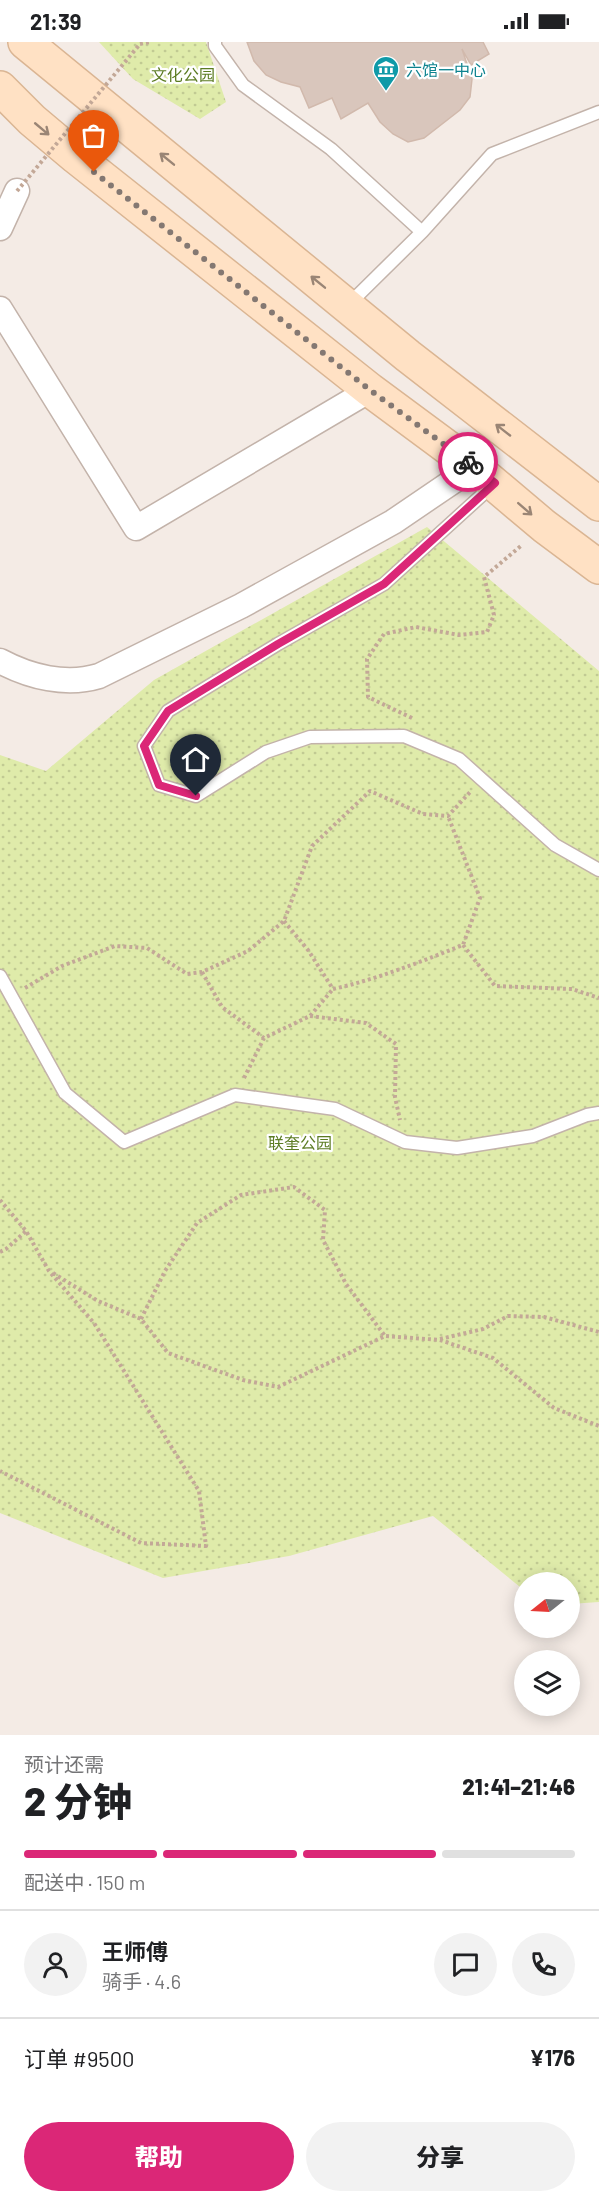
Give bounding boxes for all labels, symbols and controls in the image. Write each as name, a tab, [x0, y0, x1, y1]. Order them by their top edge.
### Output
text: 21:39	[30, 8, 82, 34]
museum icon: 六馆一中心	[371, 54, 401, 92]
place label: 六馆一中心	[406, 60, 486, 79]
park label: 文化公园	[151, 65, 215, 84]
pin	[68, 110, 119, 172]
icon: bag	[77, 119, 110, 152]
one-way arrow	[34, 122, 50, 135]
one-way arrow	[159, 152, 175, 165]
one-way arrow	[310, 276, 326, 289]
one-way arrow	[495, 424, 511, 437]
courier	[438, 432, 498, 492]
icon: bike	[452, 446, 485, 479]
one-way arrow	[517, 503, 533, 516]
pin	[170, 734, 221, 796]
icon: home	[179, 743, 212, 776]
park label: 联奎公园	[268, 1133, 332, 1152]
north arrow	[514, 1572, 580, 1638]
map controls	[514, 1572, 580, 1716]
button: layers	[514, 1650, 580, 1716]
text: 预计还需	[24, 1752, 104, 1776]
text: 21:41–21:46	[462, 1773, 575, 1799]
text: 2 分钟	[24, 1777, 132, 1824]
text: 配送中 · 150 m	[24, 1870, 145, 1894]
button: person	[24, 1933, 87, 1996]
button: chat	[434, 1933, 497, 1996]
button: phone	[512, 1933, 575, 1996]
text: 王师傅	[102, 1938, 168, 1964]
text: 骑手 · 4.6	[102, 1969, 181, 1993]
text: ¥176	[529, 2044, 575, 2070]
text: 订单 #9500	[24, 2045, 135, 2071]
button: 帮助	[24, 2122, 294, 2191]
button: 分享	[306, 2122, 575, 2191]

